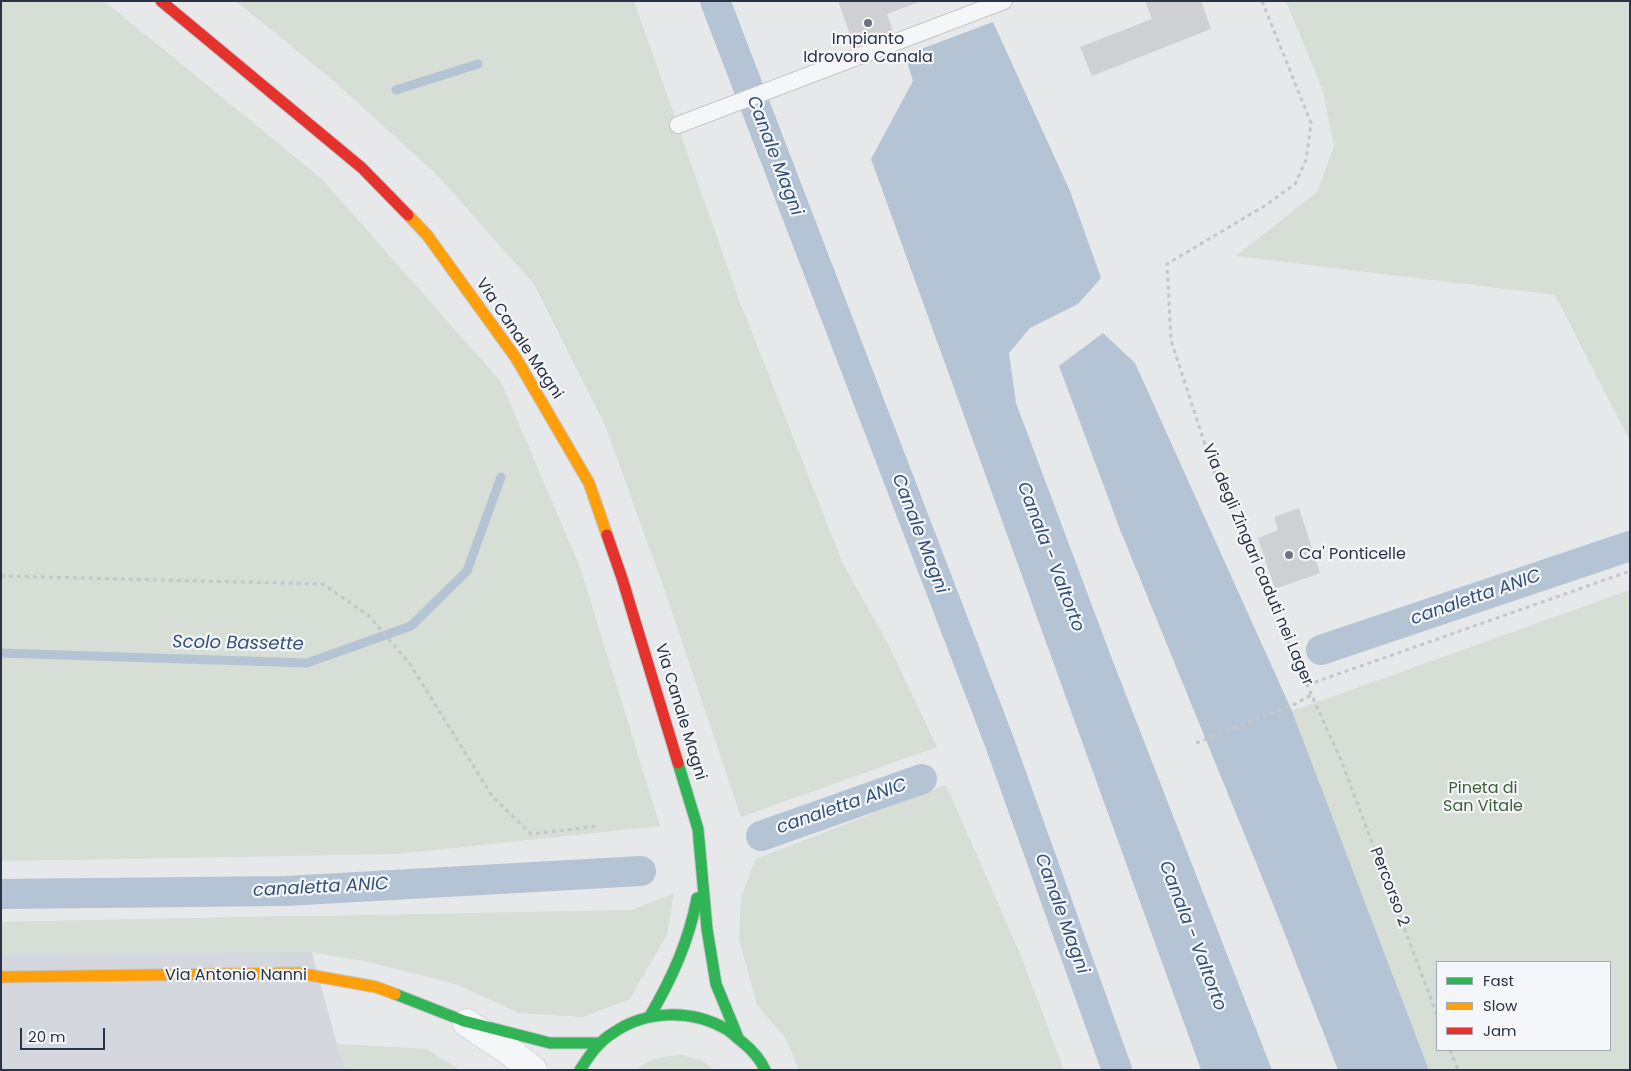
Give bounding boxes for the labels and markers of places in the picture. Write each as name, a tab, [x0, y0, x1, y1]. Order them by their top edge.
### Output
marker: Impianto Idrovoro Canala	[862, 17, 874, 29]
place label: Impianto Idrovoro Canala	[803, 30, 933, 68]
place label: Ca' Ponticelle	[1299, 545, 1406, 565]
marker: Ca' Ponticelle	[1283, 549, 1295, 561]

